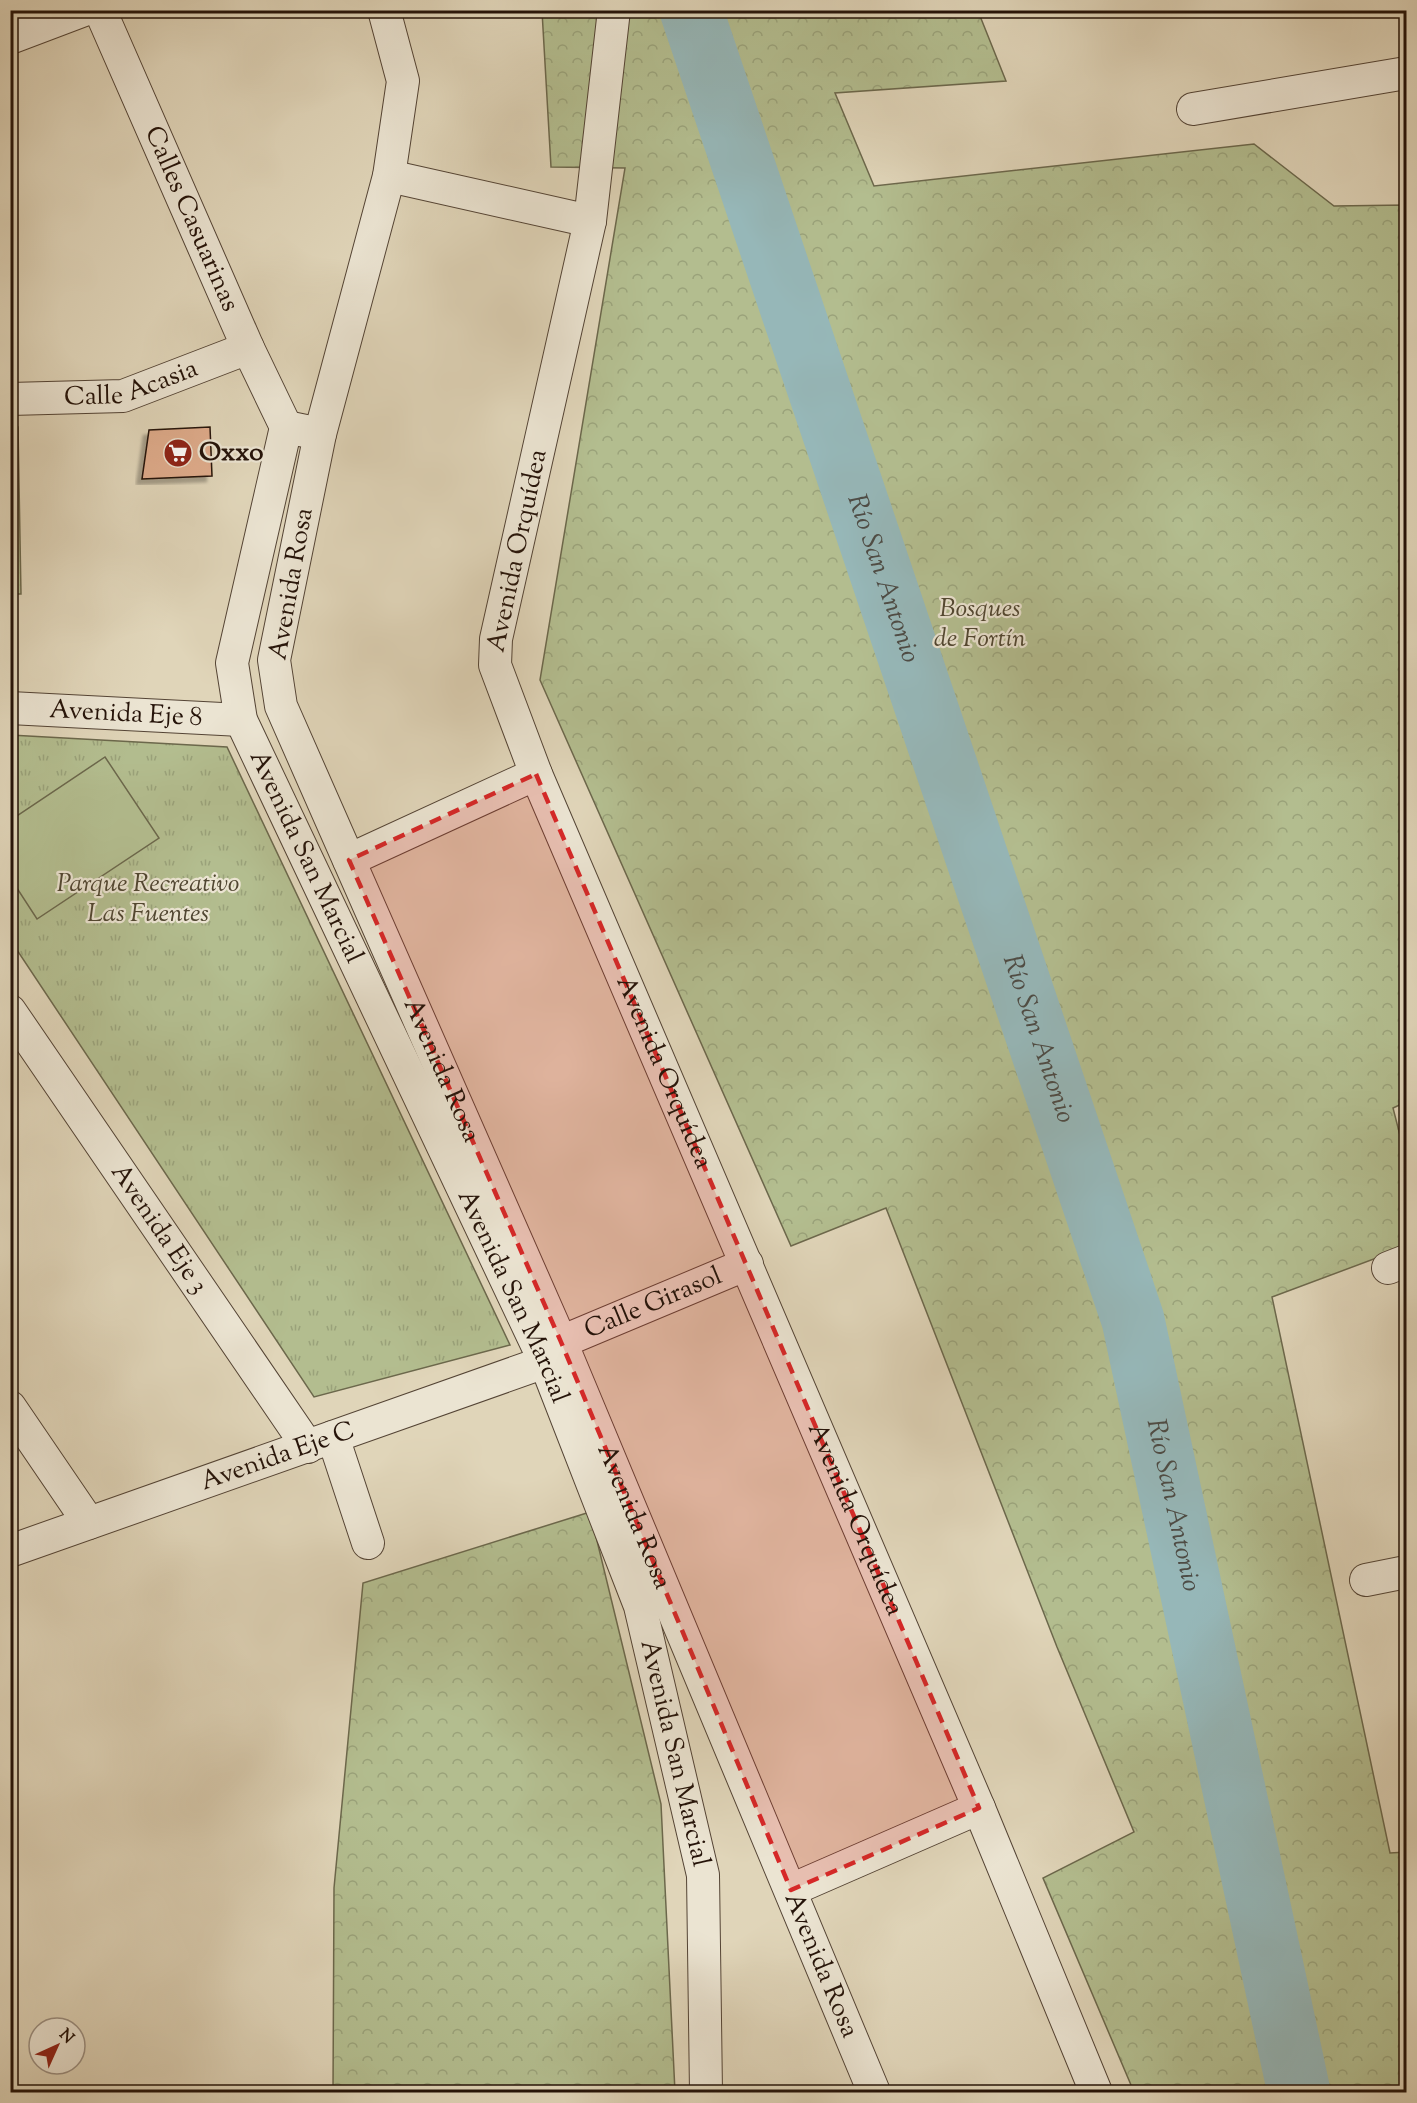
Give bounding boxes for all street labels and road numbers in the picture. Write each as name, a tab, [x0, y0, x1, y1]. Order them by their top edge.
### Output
street label: Calles Casuarinas	[135, 120, 248, 317]
street label: Calle Acasia	[64, 350, 203, 416]
street label: Avenida Orquídea	[478, 446, 558, 656]
street label: Avenida Rosa	[260, 505, 324, 663]
street label: Avenida Eje 8	[48, 692, 203, 736]
street label: Avenida San Marcial	[240, 744, 372, 970]
street label: Avenida Orquídea	[606, 970, 722, 1175]
street label: Avenida Rosa	[394, 993, 489, 1148]
street label: Avenida Eje 3	[101, 1156, 217, 1302]
street label: Avenida San Marcial	[448, 1184, 578, 1409]
street label: Calle Girasol	[579, 1258, 728, 1349]
street label: Avenida Eje C	[196, 1412, 360, 1501]
street label: Avenida Orquídea	[798, 1417, 913, 1621]
street label: Avenida Rosa	[587, 1439, 681, 1595]
street label: Avenida San Marcial	[630, 1636, 719, 1870]
street label: Avenida Rosa	[774, 1887, 868, 2043]

